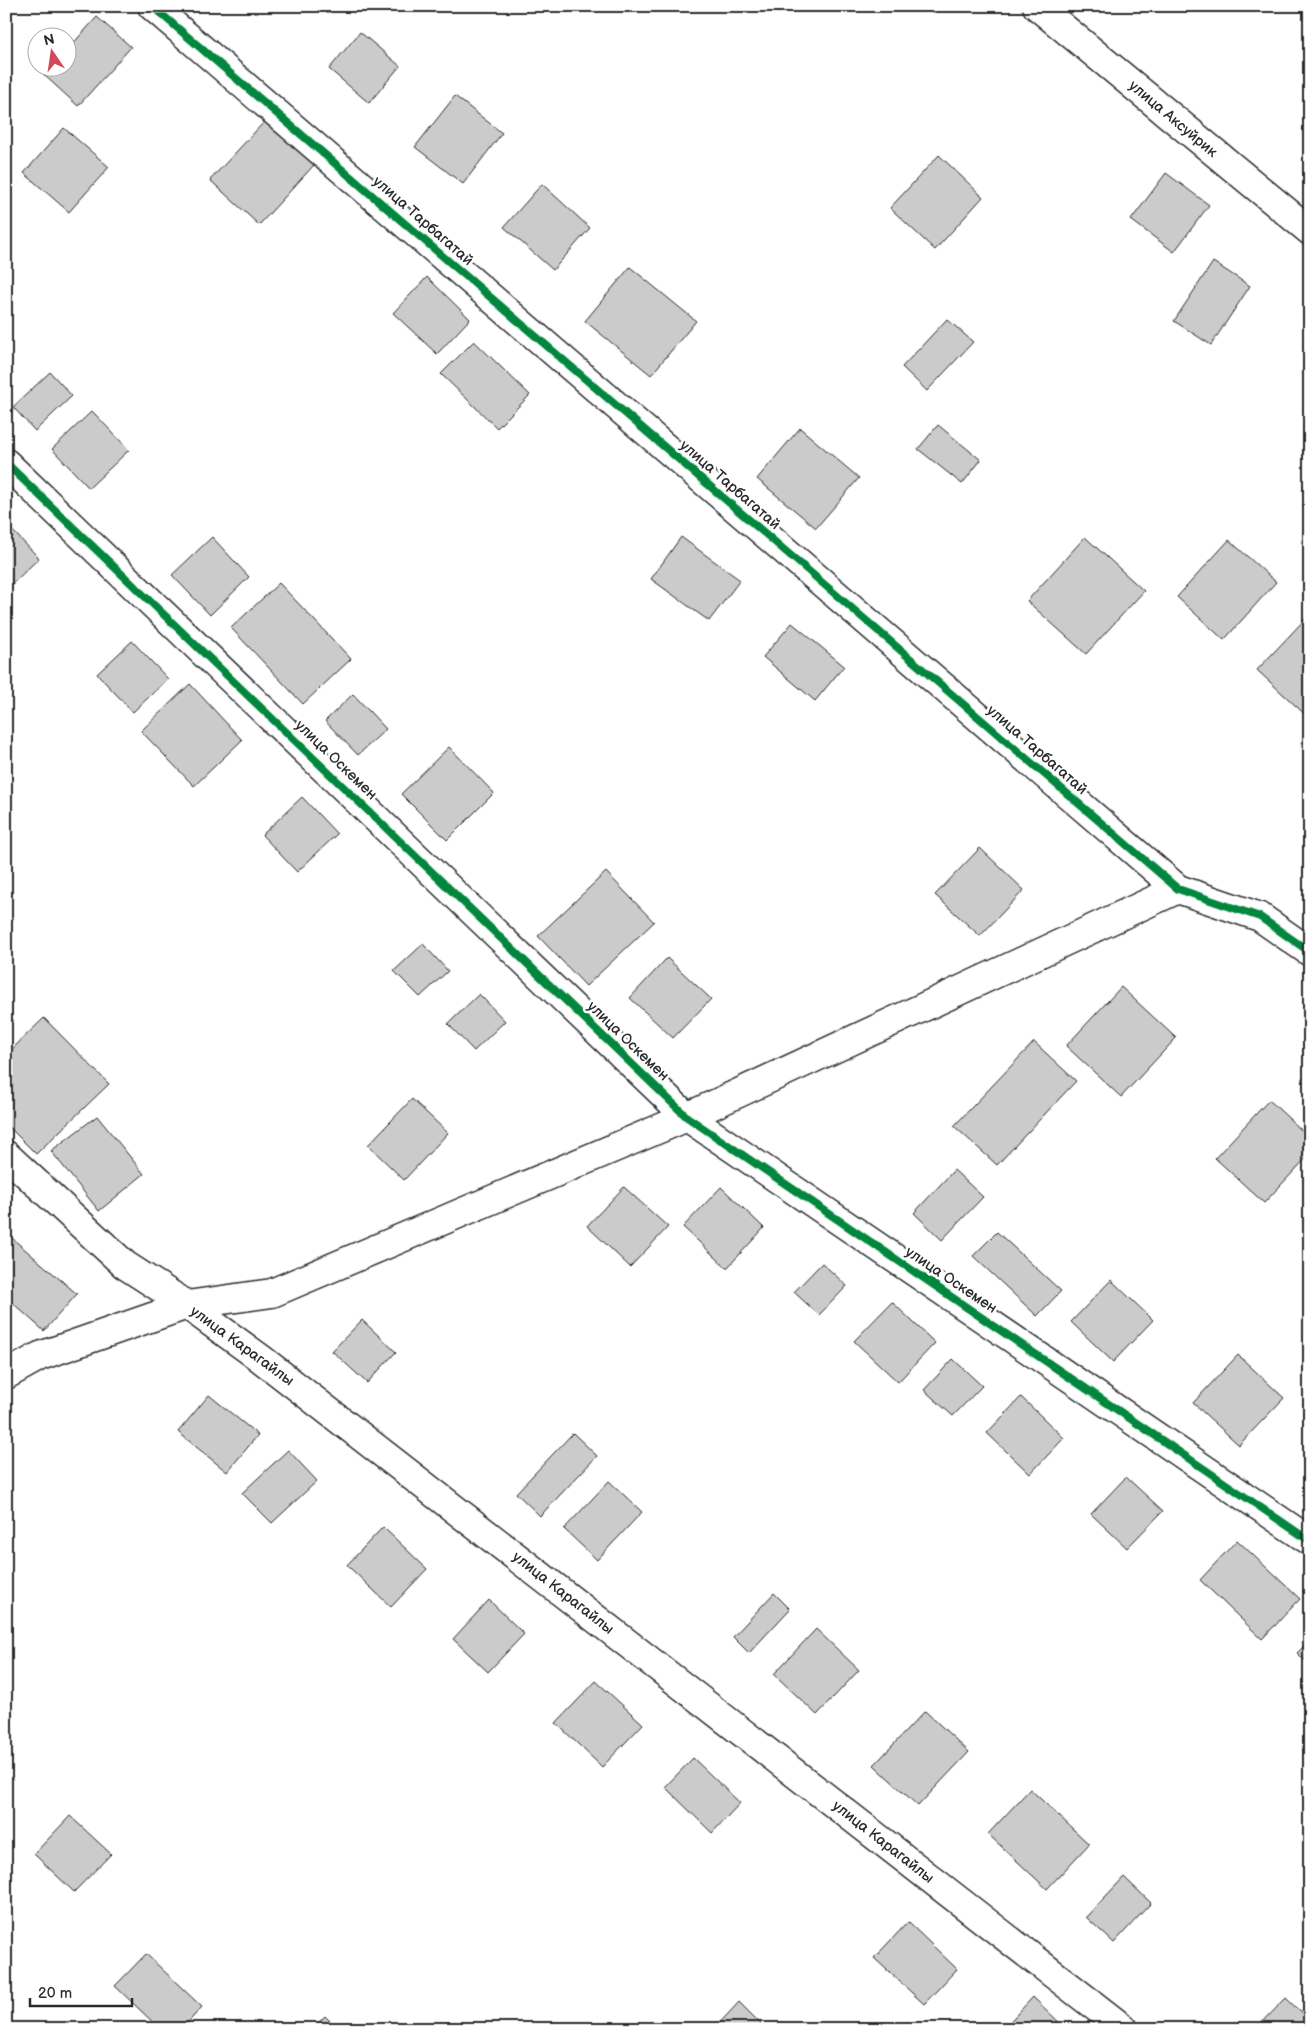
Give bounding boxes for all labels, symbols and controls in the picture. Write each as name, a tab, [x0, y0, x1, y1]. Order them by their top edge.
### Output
north arrow	[28, 28, 78, 78]
text: N	[42, 30, 56, 49]
street label: улица Аксуйрик	[1125, 76, 1221, 162]
street label: улица Тарбагатай	[369, 172, 477, 270]
street label: улица Тарбагатай	[676, 436, 784, 534]
street label: улица Тарбагатай	[983, 701, 1091, 799]
street label: улица Оскемен	[291, 716, 381, 804]
street label: улица Оскемен	[583, 997, 673, 1085]
street label: улица Оскемен	[901, 1242, 1001, 1318]
street label: улица Карагайлы	[186, 1302, 298, 1390]
street label: улица Карагайлы	[508, 1547, 618, 1639]
street label: улица Карагайлы	[828, 1796, 938, 1888]
scale bar	[30, 1975, 132, 2007]
text: 20 m	[38, 1984, 72, 2003]

